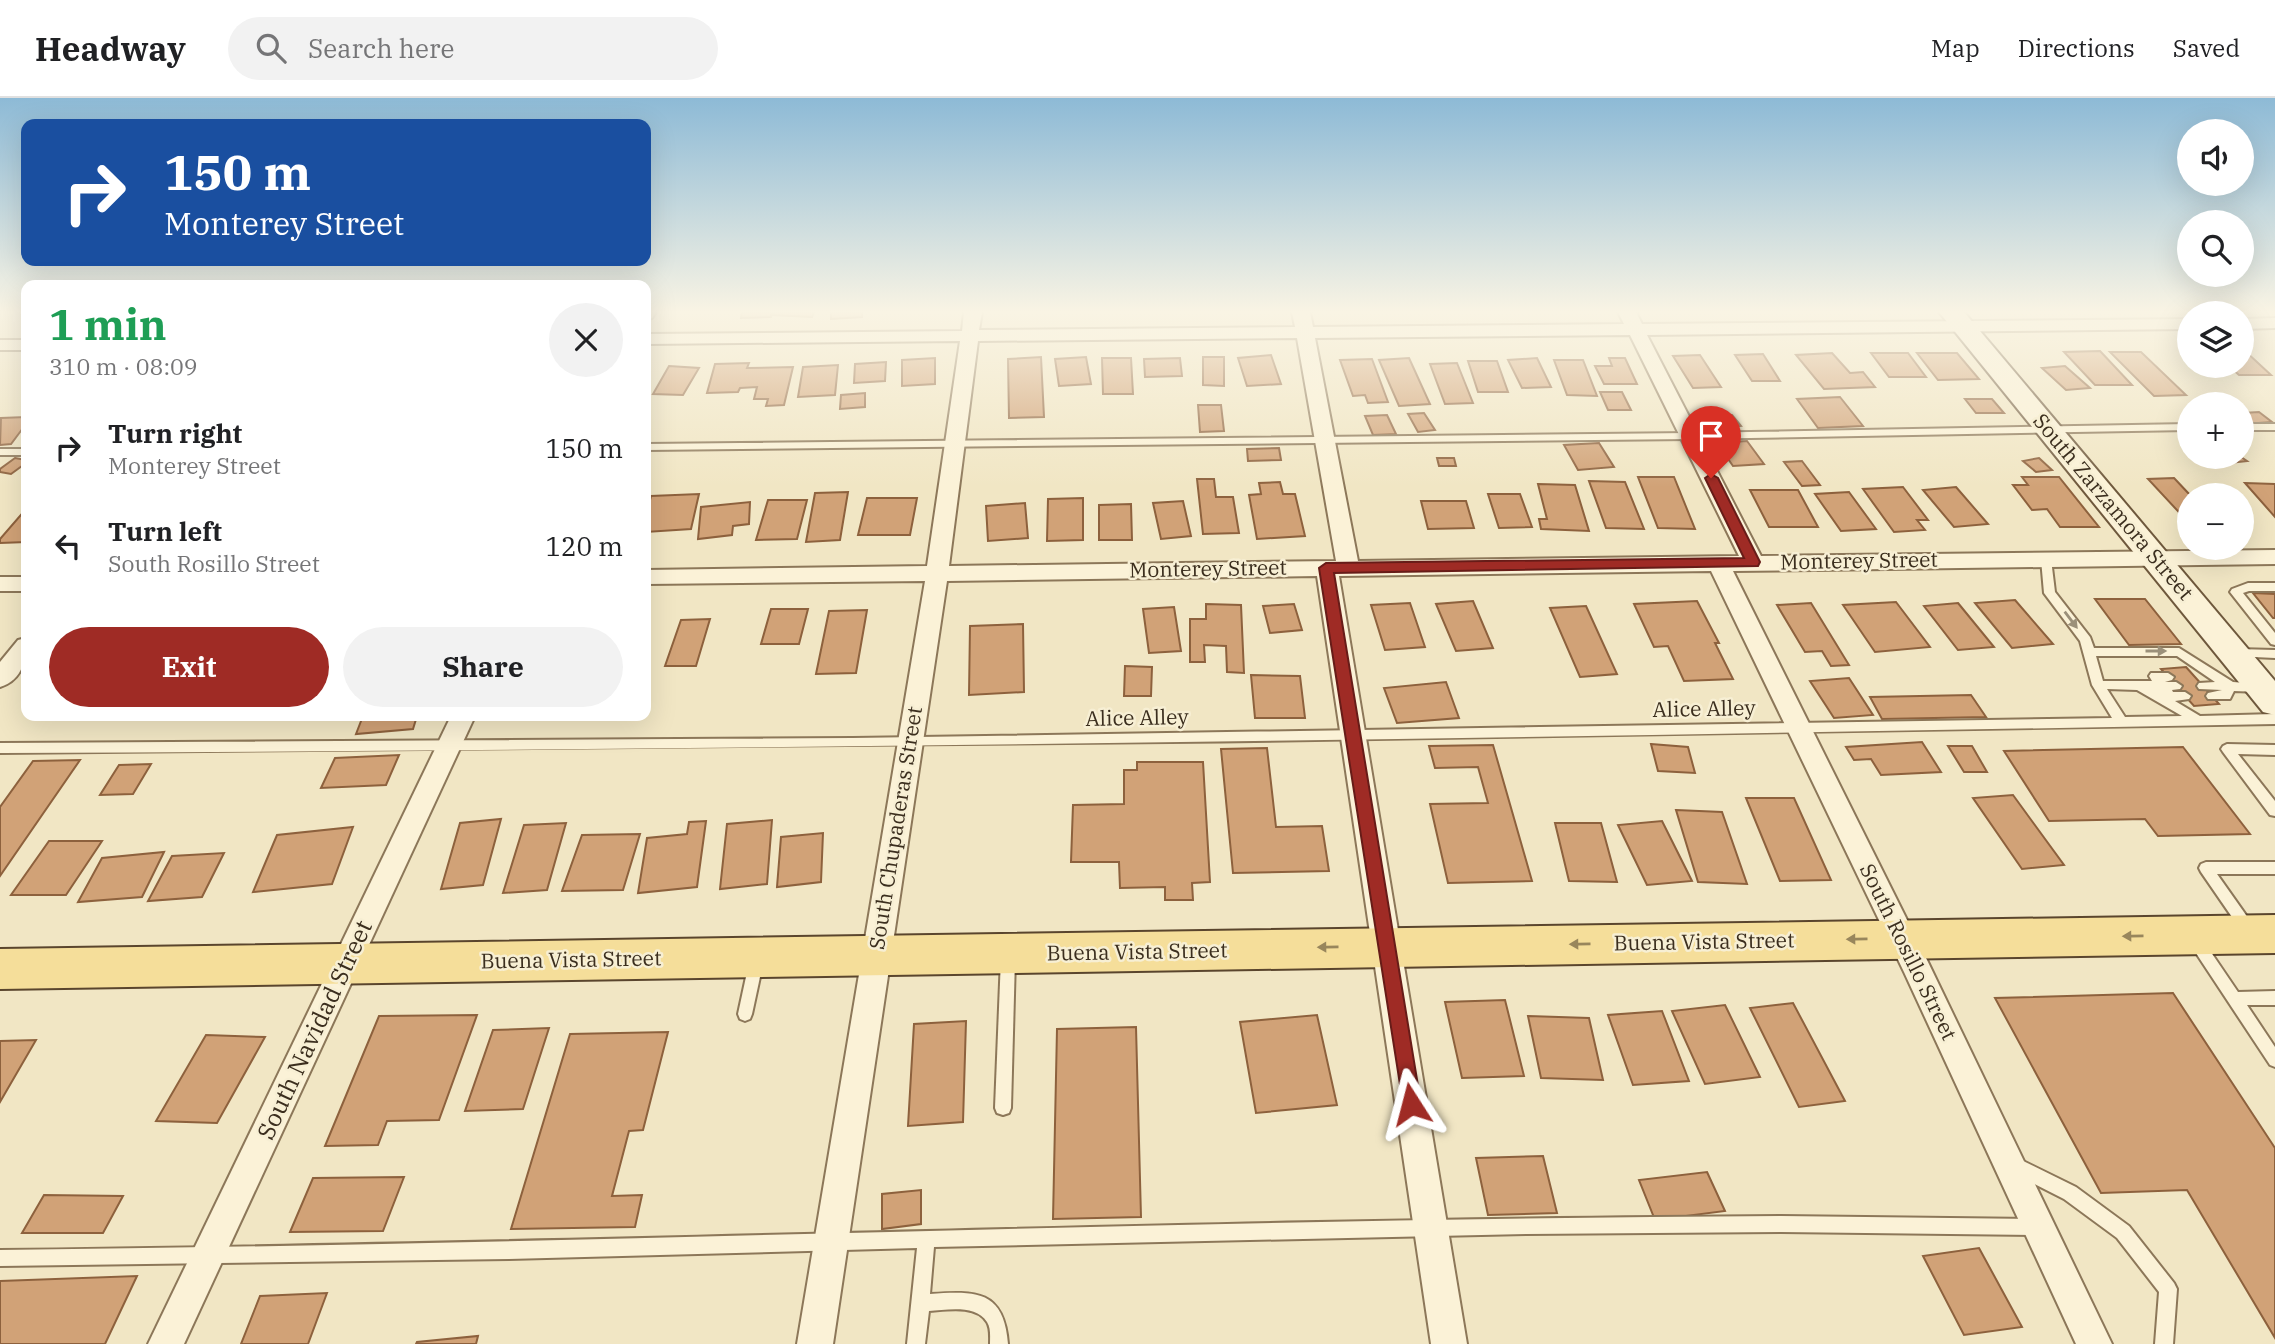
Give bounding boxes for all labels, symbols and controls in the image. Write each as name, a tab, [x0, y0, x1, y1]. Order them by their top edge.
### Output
search box	[228, 17, 718, 80]
text: Headway	[35, 27, 186, 70]
icon: search	[252, 29, 290, 67]
text: Search here	[308, 31, 454, 65]
text: Map	[1931, 32, 1980, 64]
text: Directions	[2018, 32, 2135, 64]
text: Saved	[2173, 32, 2240, 64]
map controls	[2177, 119, 2254, 560]
button: sound	[2177, 119, 2254, 196]
text: 150 m	[164, 140, 311, 203]
icon: right	[49, 147, 140, 238]
text: Monterey Street	[164, 202, 404, 244]
button: search	[2177, 210, 2254, 287]
text: 1 min	[49, 297, 167, 352]
button: layers	[2177, 301, 2254, 378]
button: close	[549, 303, 623, 377]
text: 310 m · 08:09	[49, 351, 198, 381]
button: +	[2177, 392, 2254, 469]
pin	[1681, 406, 1741, 478]
street label: South Zarzamora Street	[2027, 407, 2200, 606]
text: Turn right	[108, 416, 242, 450]
icon: arrive	[1692, 417, 1730, 455]
icon: right	[49, 429, 87, 467]
text: 150 m	[545, 431, 623, 465]
text: Monterey Street	[108, 450, 281, 480]
button: −	[2177, 483, 2254, 560]
text: Turn left	[108, 514, 222, 548]
icon: left	[49, 527, 87, 565]
text: 120 m	[545, 529, 623, 563]
street label: Monterey Street	[1780, 545, 1938, 575]
text: South Rosillo Street	[108, 548, 320, 578]
street label: Monterey Street	[1129, 553, 1287, 583]
one-way arrow	[2064, 611, 2078, 630]
button: Exit	[49, 627, 329, 707]
button: Share	[343, 627, 623, 707]
one-way arrow	[2146, 645, 2168, 657]
street label: Alice Alley	[1652, 693, 1757, 723]
street label: Alice Alley	[1085, 702, 1190, 732]
street label: South Chupaderas Street	[862, 704, 928, 951]
street label: South Rosillo Street	[1854, 859, 1964, 1045]
street label: South Navidad Street	[249, 915, 379, 1144]
street label: Buena Vista Street	[1613, 925, 1795, 957]
one-way arrow	[2122, 930, 2144, 942]
one-way arrow	[1846, 934, 1868, 945]
street label: Buena Vista Street	[1046, 935, 1228, 967]
one-way arrow	[1569, 938, 1591, 949]
one-way arrow	[1317, 942, 1339, 953]
street label: Buena Vista Street	[480, 943, 662, 975]
position arrow	[1374, 1067, 1448, 1141]

